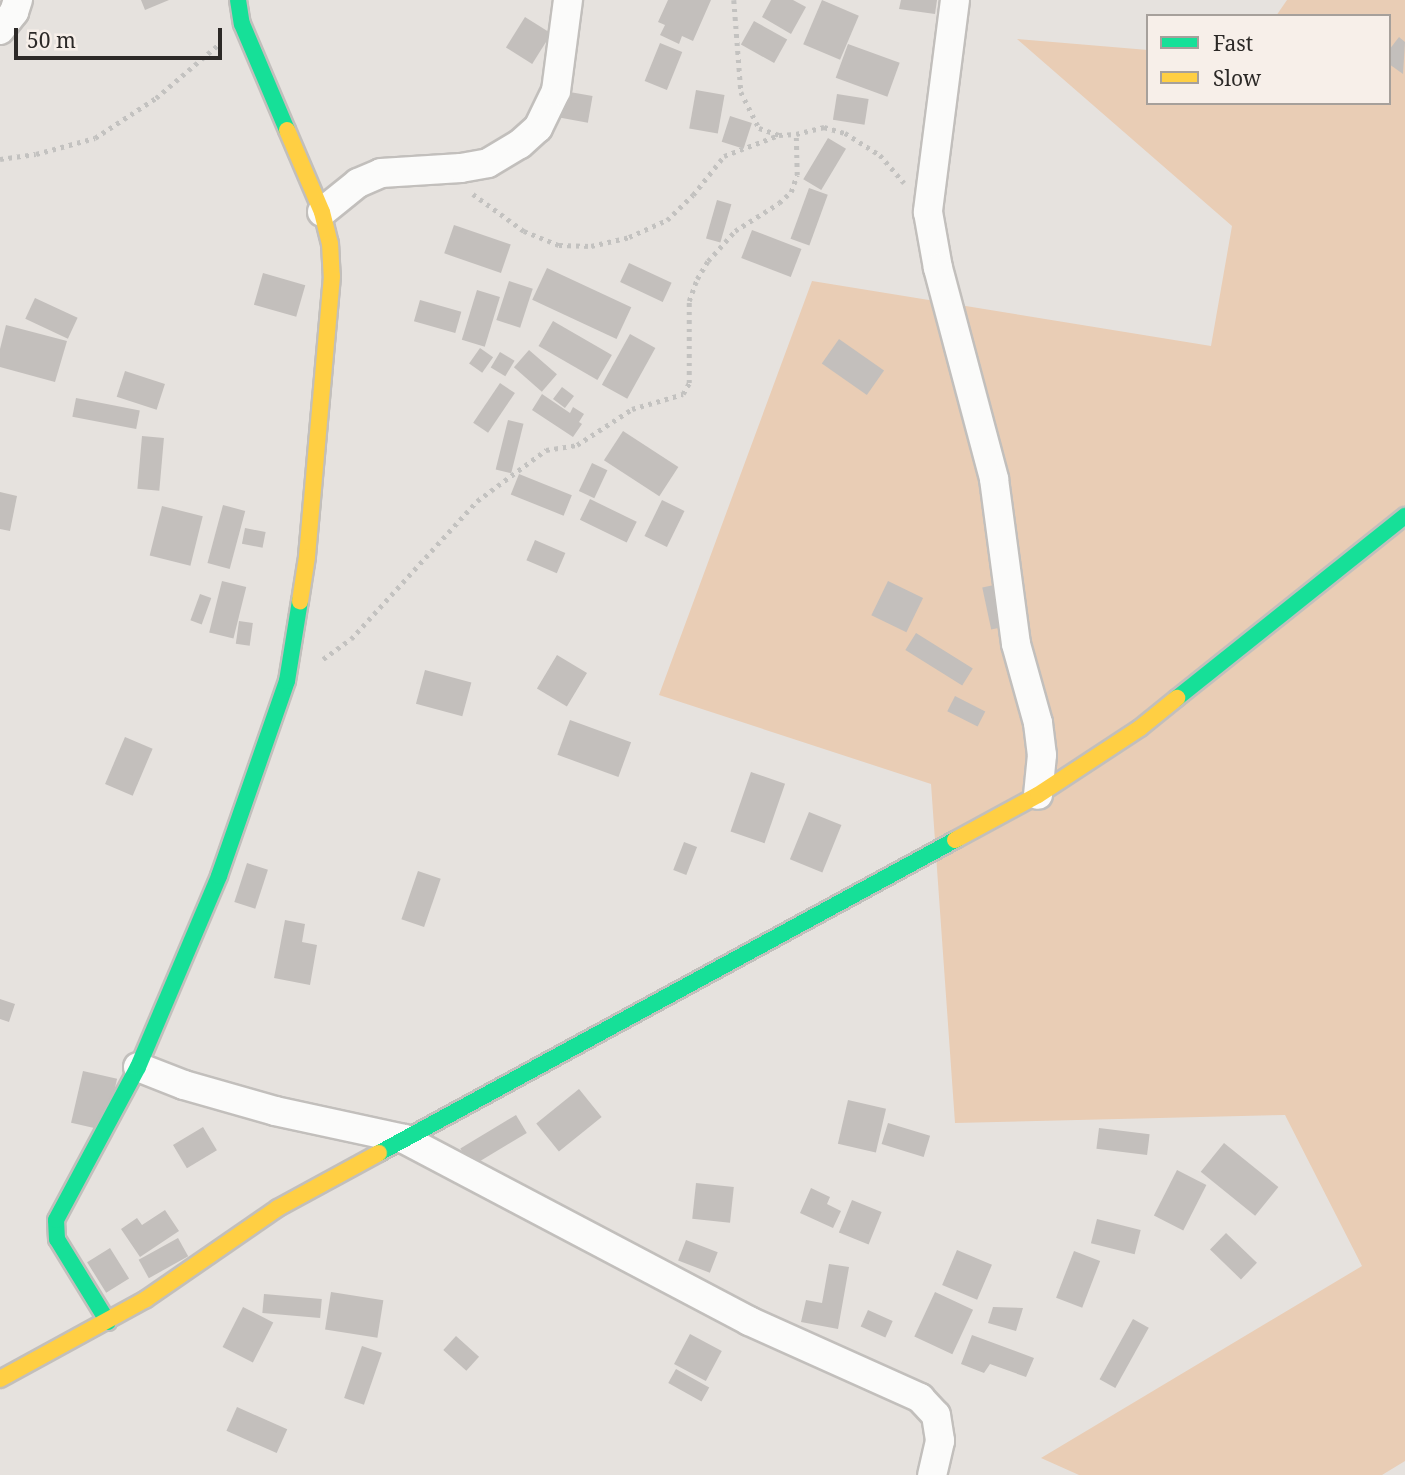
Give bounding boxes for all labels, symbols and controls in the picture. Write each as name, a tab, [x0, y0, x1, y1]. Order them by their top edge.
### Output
scale bar	[18, 14, 226, 58]
legend	[1146, 14, 1391, 105]
text: 50 m	[27, 26, 76, 54]
text: Fast	[1213, 29, 1253, 57]
text: Slow	[1213, 64, 1261, 92]

